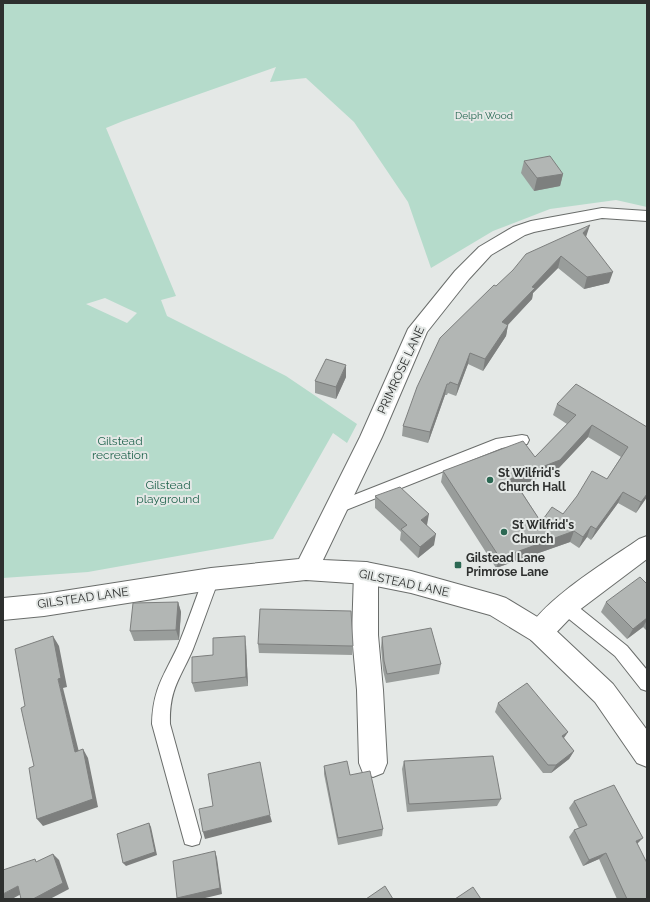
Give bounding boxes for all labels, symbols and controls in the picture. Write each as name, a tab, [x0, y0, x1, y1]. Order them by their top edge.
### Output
park label: Delph Wood	[455, 110, 513, 121]
street label: PRIMROSE LANE	[375, 324, 427, 416]
park label: Gilstead recreation	[92, 434, 148, 462]
place label: St Wilfrid's Church Hall	[498, 466, 566, 494]
marker: St Wilfrid's Church Hall	[485, 475, 495, 485]
park label: Gilstead playground	[136, 478, 200, 506]
place label: St Wilfrid's Church	[512, 518, 574, 546]
marker: St Wilfrid's Church	[499, 527, 509, 537]
place label: Gilstead Lane Primrose Lane	[466, 551, 549, 579]
marker: Gilstead Lane Primrose Lane	[453, 560, 463, 570]
street label: GILSTEAD LANE	[358, 567, 450, 599]
street label: GILSTEAD LANE	[37, 585, 129, 611]

